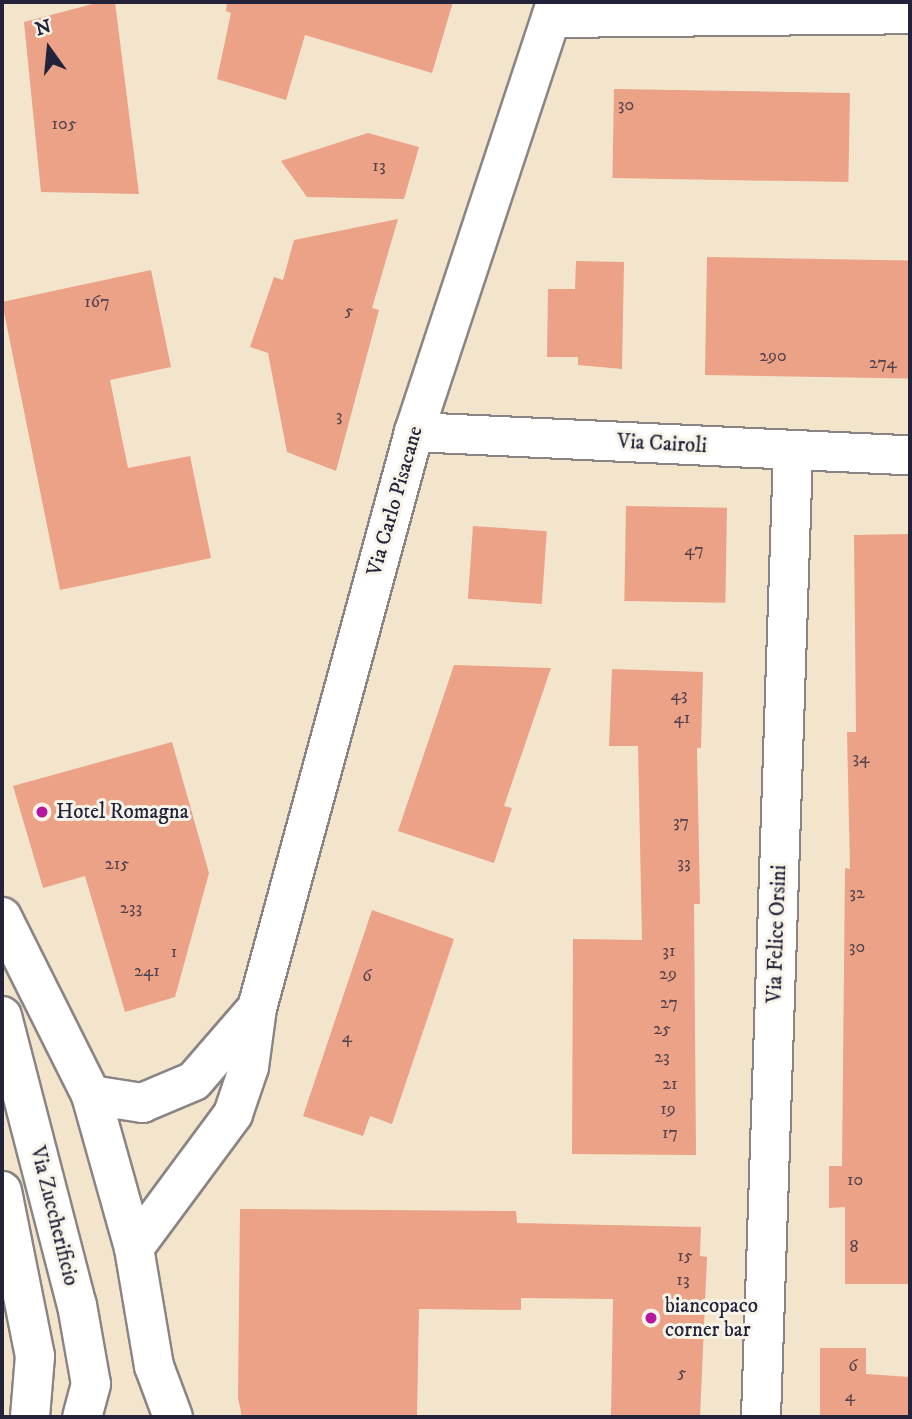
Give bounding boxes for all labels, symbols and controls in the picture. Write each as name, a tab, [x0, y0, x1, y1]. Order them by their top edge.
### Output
north arrow	[14, 14, 84, 84]
text: N	[33, 15, 54, 41]
house number: 30	[618, 94, 634, 116]
house number: 105	[51, 113, 77, 135]
house number: 13	[372, 155, 386, 177]
house number: 167	[84, 291, 110, 313]
house number: 5	[345, 300, 353, 322]
house number: 290	[759, 345, 787, 367]
house number: 274	[869, 352, 897, 374]
house number: 3	[336, 405, 342, 427]
street label: Via Carlo Pisacane	[362, 423, 428, 579]
street label: Via Cairoli	[616, 429, 708, 459]
house number: 47	[684, 539, 704, 561]
house number: 43	[670, 684, 688, 706]
house number: 41	[674, 707, 690, 729]
house number: 34	[852, 747, 870, 769]
place label: Hotel Romagna	[56, 799, 189, 825]
marker: Hotel Romagna	[34, 804, 50, 820]
house number: 37	[673, 811, 689, 833]
house number: 33	[677, 852, 691, 874]
house number: 215	[105, 853, 129, 875]
street label: Via Felice Orsini	[762, 864, 792, 1004]
house number: 32	[849, 882, 865, 904]
house number: 233	[120, 897, 142, 919]
house number: 30	[849, 936, 865, 958]
house number: 31	[662, 940, 676, 962]
house number: 1	[171, 941, 177, 963]
house number: 241	[134, 960, 160, 982]
house number: 29	[659, 963, 677, 985]
house number: 6	[362, 965, 372, 987]
house number: 27	[660, 992, 678, 1014]
house number: 25	[653, 1018, 671, 1040]
house number: 4	[342, 1026, 352, 1048]
house number: 23	[654, 1046, 670, 1068]
house number: 21	[662, 1073, 678, 1095]
house number: 19	[660, 1098, 676, 1120]
house number: 17	[662, 1122, 678, 1144]
street label: Via Zuccherificio	[24, 1144, 84, 1288]
house number: 10	[847, 1169, 863, 1191]
house number: 8	[849, 1236, 859, 1258]
house number: 15	[677, 1245, 693, 1267]
house number: 13	[676, 1269, 690, 1291]
place label: biancopaco corner bar	[665, 1293, 758, 1343]
marker: biancopaco corner bar	[643, 1310, 659, 1326]
house number: 6	[848, 1355, 858, 1377]
house number: 5	[678, 1362, 686, 1384]
house number: 4	[845, 1385, 855, 1407]

